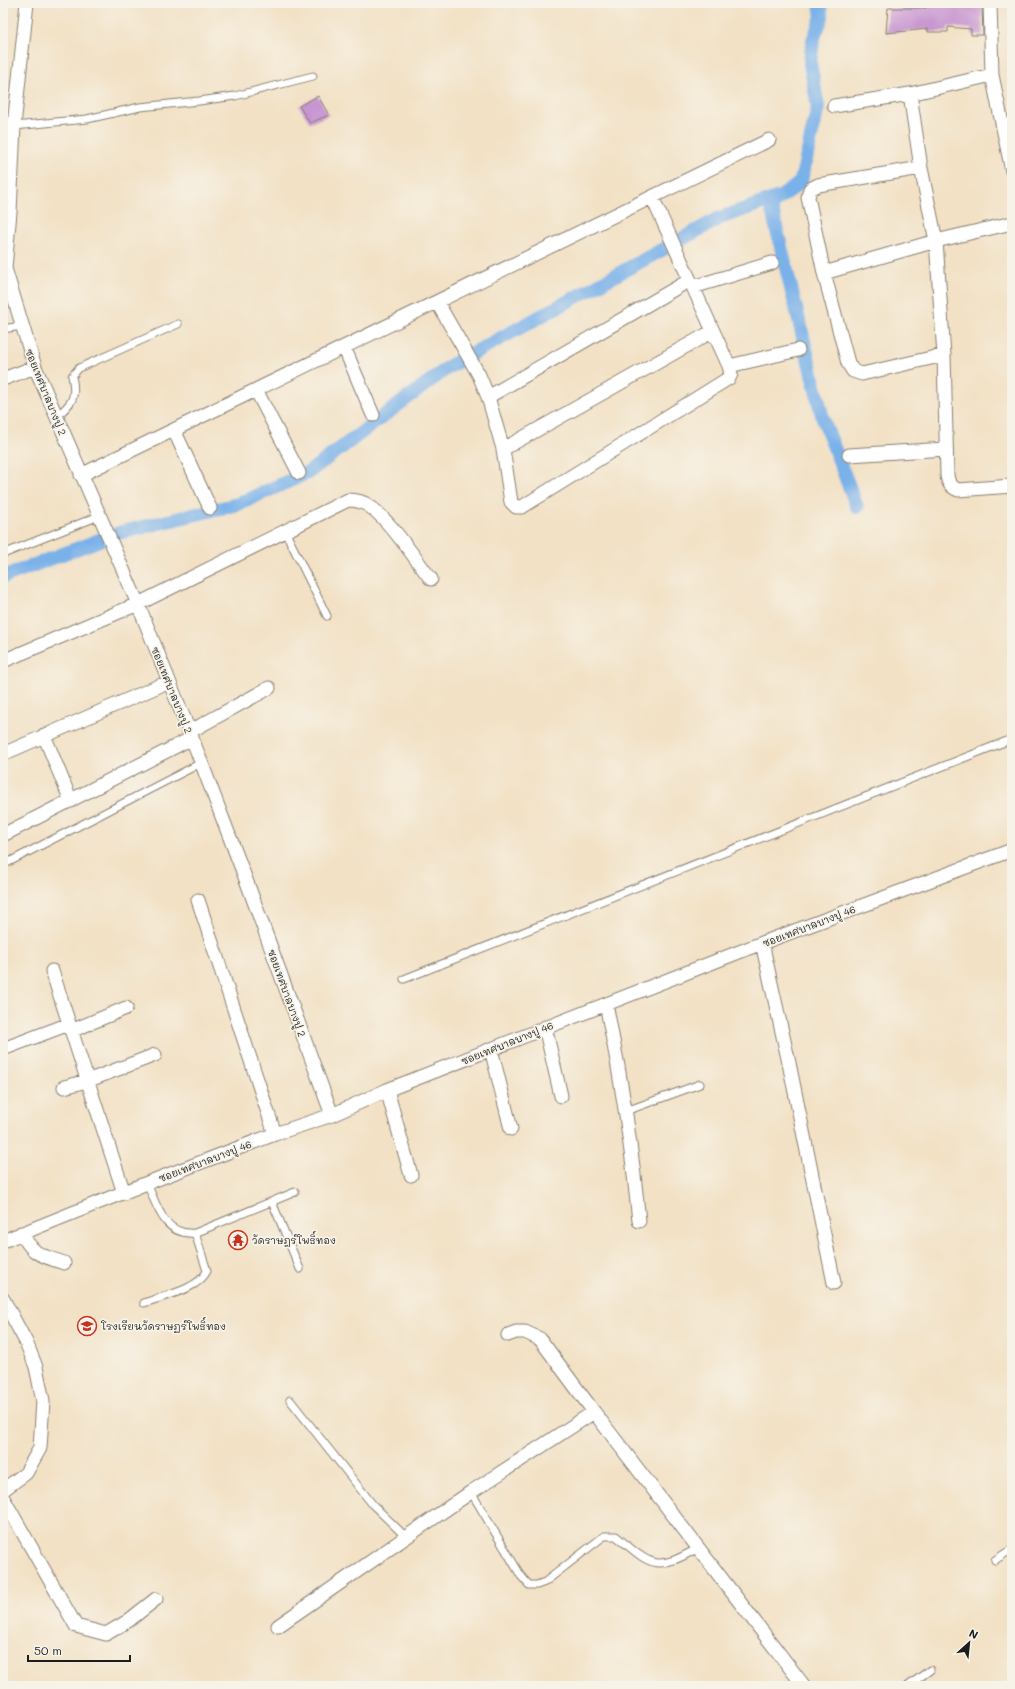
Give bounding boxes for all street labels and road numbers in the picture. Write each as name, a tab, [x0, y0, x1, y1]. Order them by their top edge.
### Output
street label: ซอยเทศบาลบางปู 2	[21, 347, 70, 438]
street label: ซอยเทศบาลบางปู 2	[147, 645, 196, 736]
street label: ซอยเทศบาลบางปู 46	[761, 902, 858, 951]
street label: ซอยเทศบาลบางปู 2	[264, 947, 309, 1039]
street label: ซอยเทศบาลบางปู 46	[459, 1018, 556, 1069]
street label: ซอยเทศบาลบางปู 46	[157, 1137, 254, 1186]

